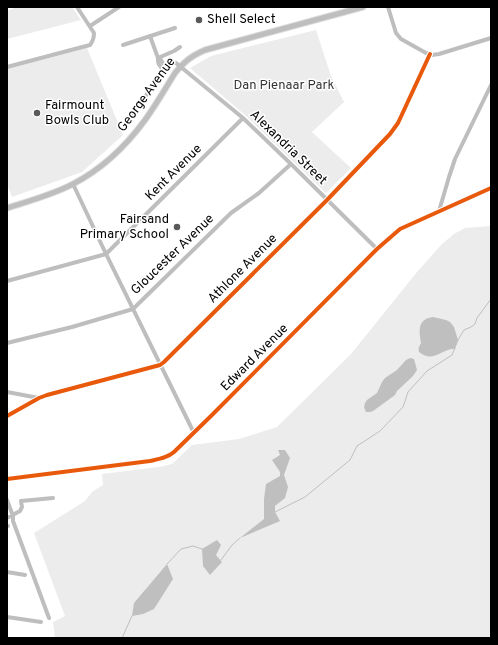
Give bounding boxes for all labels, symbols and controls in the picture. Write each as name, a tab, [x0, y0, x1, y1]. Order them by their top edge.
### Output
place label: Shell Select	[207, 12, 276, 28]
marker: Shell Select	[194, 15, 204, 25]
street label: George Avenue	[115, 55, 179, 135]
park label: Dan Pienaar Park	[234, 78, 335, 94]
place label: Fairmount Bowls Club	[45, 98, 109, 129]
street label: Alexandria Street	[246, 107, 330, 189]
marker: Fairmount Bowls Club	[32, 108, 42, 118]
street label: Kent Avenue	[142, 141, 206, 205]
street label: Gloucester Avenue	[128, 211, 218, 299]
place label: Fairsand Primary School	[80, 212, 169, 243]
marker: Fairsand Primary School	[172, 222, 182, 232]
street label: Athlone Avenue	[205, 231, 281, 307]
street label: Edward Avenue	[218, 321, 292, 395]

